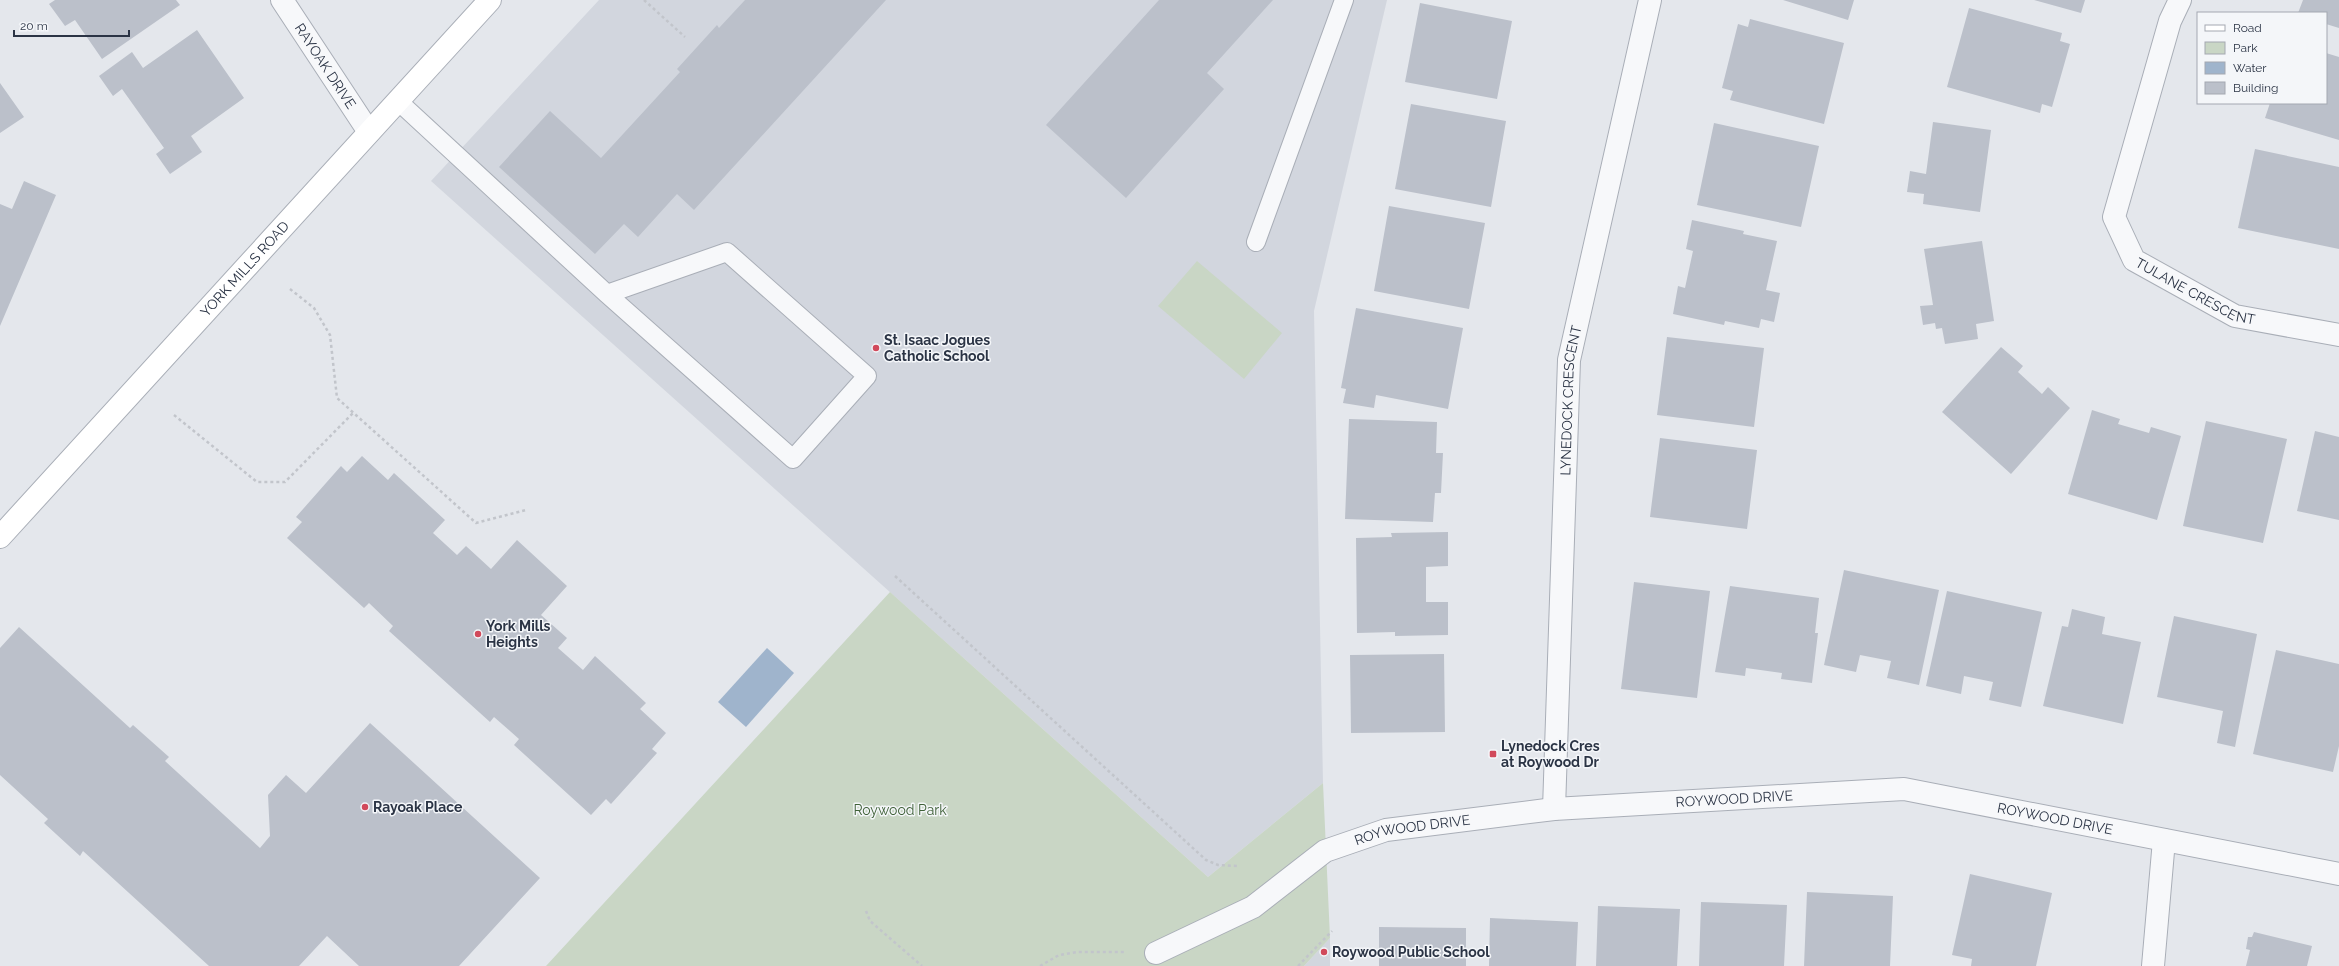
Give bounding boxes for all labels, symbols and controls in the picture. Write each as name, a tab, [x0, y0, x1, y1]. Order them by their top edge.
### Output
scale bar	[14, 12, 129, 38]
legend	[2197, 12, 2327, 104]
text: 20 m	[20, 19, 48, 33]
street label: RAYOAK DRIVE	[292, 20, 359, 112]
text: Road	[2233, 21, 2262, 35]
text: Park	[2233, 41, 2258, 55]
text: Water	[2233, 61, 2267, 75]
text: Building	[2233, 81, 2279, 95]
street label: YORK MILLS ROAD	[197, 218, 292, 320]
street label: TULANE CRESCENT	[2133, 254, 2257, 328]
street label: LYNEDOCK CRESCENT	[1557, 323, 1585, 476]
place label: St. Isaac Jogues Catholic School	[884, 332, 990, 364]
marker: St. Isaac Jogues Catholic School	[871, 343, 881, 353]
place label: York Mills Heights	[486, 618, 551, 650]
marker: York Mills Heights	[473, 629, 483, 639]
place label: Lynedock Cres at Roywood Dr	[1501, 738, 1600, 770]
marker: Lynedock Cres at Roywood Dr	[1488, 749, 1498, 759]
street label: ROYWOOD DRIVE	[1675, 787, 1794, 810]
place label: Rayoak Place	[373, 799, 463, 815]
street label: ROYWOOD DRIVE	[1996, 799, 2114, 838]
marker: Rayoak Place	[360, 802, 370, 812]
park label: Roywood Park	[853, 802, 947, 818]
street label: ROYWOOD DRIVE	[1352, 812, 1471, 848]
place label: Roywood Public School	[1332, 944, 1490, 960]
marker: Roywood Public School	[1319, 947, 1329, 957]

